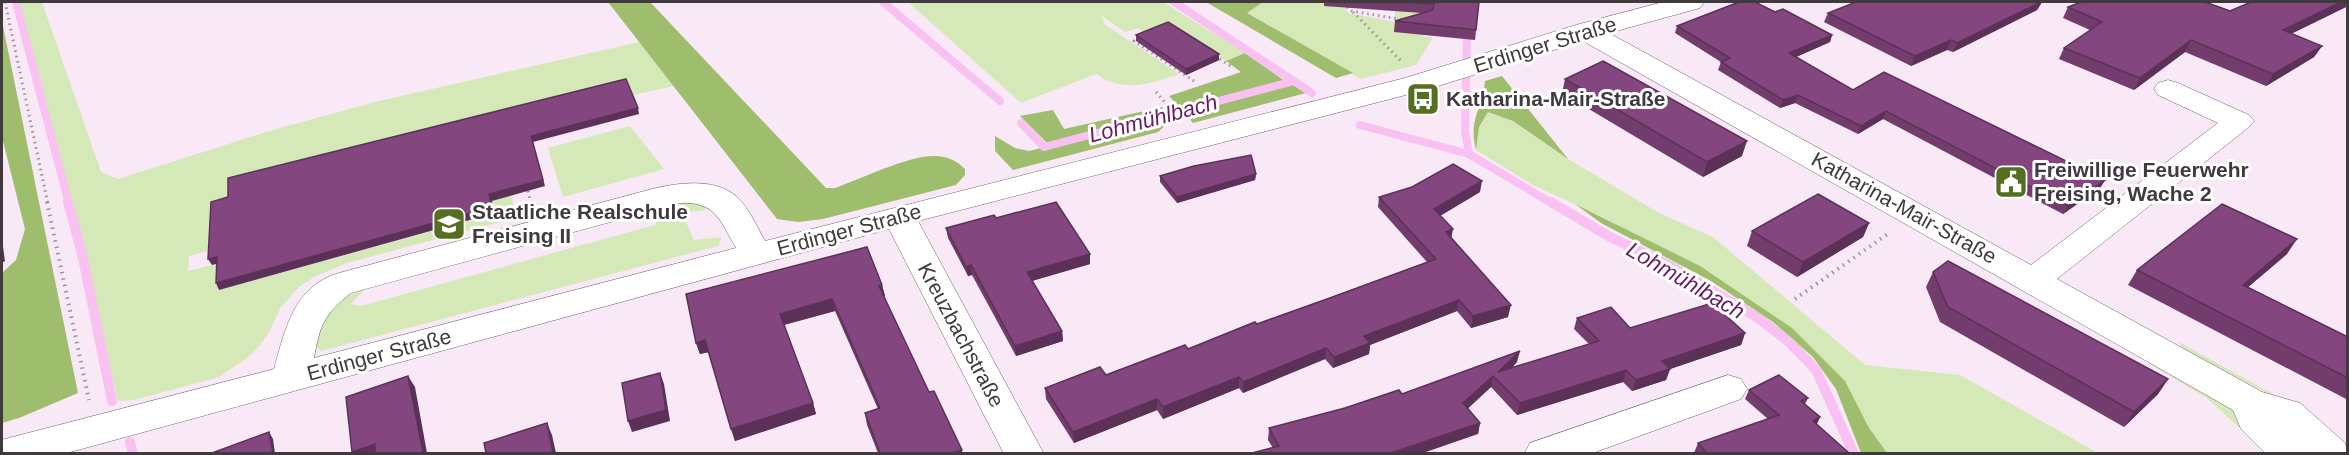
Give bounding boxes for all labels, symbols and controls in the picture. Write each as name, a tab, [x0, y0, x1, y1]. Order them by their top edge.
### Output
street label: Erdinger Straße	[1471, 12, 1619, 77]
bus stop icon: Katharina-Mair-Straße	[1405, 81, 1441, 117]
place label: Katharina-Mair-Straße	[1446, 87, 1665, 110]
water label: Lohmühlbach	[1086, 89, 1220, 148]
street label: Katharina-Mair-Straße	[1808, 147, 2001, 268]
place label: Freiwillige Feuerwehr Freising, Wache 2	[2034, 158, 2249, 205]
public building icon: Freiwillige Feuerwehr Freising, Wache 2	[1993, 164, 2029, 200]
street label: Erdinger Straße	[774, 199, 923, 260]
place label: Staatliche Realschule Freising II	[472, 200, 688, 247]
school or university icon: Staatliche Realschule Freising II	[431, 206, 467, 242]
water label: Lohmühlbach	[1622, 237, 1749, 324]
street label: Kreuzbachstraße	[914, 259, 1009, 411]
street label: Erdinger Straße	[304, 324, 453, 385]

